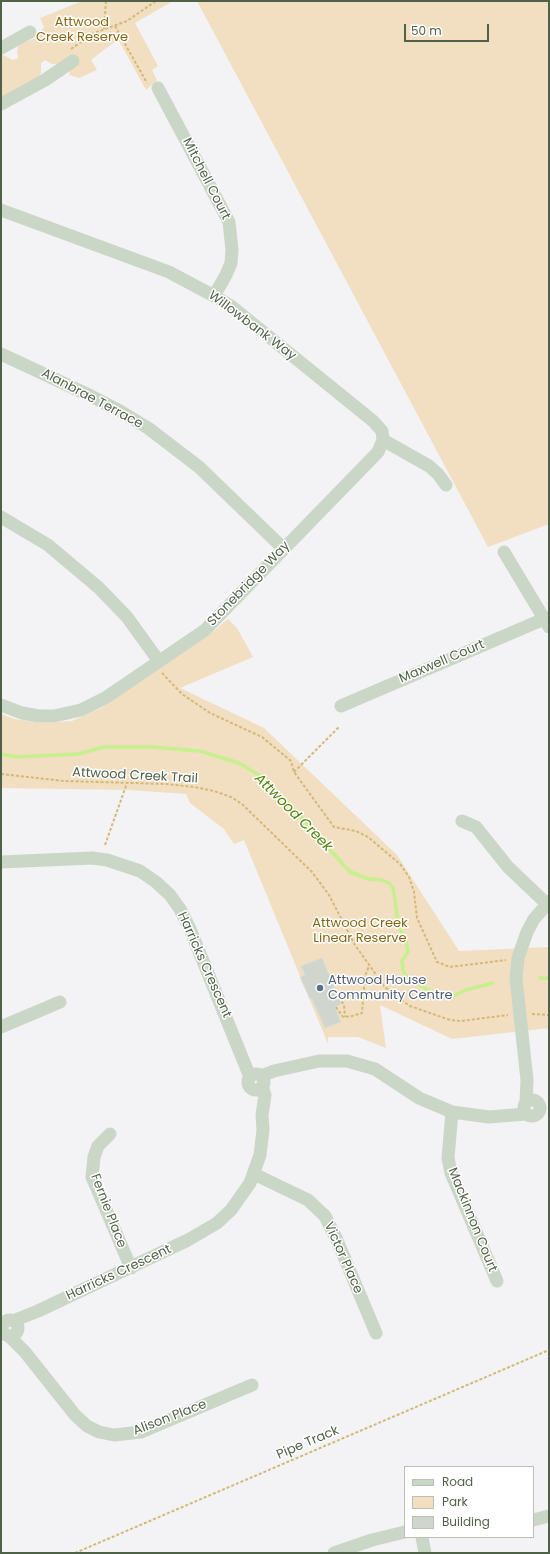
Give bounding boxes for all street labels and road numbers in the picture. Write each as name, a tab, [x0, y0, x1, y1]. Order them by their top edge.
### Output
street label: Mitchell Court	[179, 136, 233, 222]
street label: Willowbank Way	[205, 288, 299, 364]
street label: Alanbrae Terrace	[39, 366, 145, 432]
street label: Stonebridge Way	[205, 538, 293, 630]
street label: Maxwell Court	[397, 637, 487, 687]
street label: Attwood Creek Trail	[72, 765, 198, 787]
street label: Harricks Crescent	[174, 910, 234, 1020]
street label: Mackinnon Court	[444, 1166, 500, 1274]
street label: Fernie Place	[87, 1172, 129, 1250]
street label: Victor Place	[320, 1220, 366, 1296]
street label: Harricks Crescent	[64, 1242, 174, 1304]
street label: Alison Place	[131, 1397, 209, 1439]
street label: Pipe Track	[274, 1423, 342, 1463]

